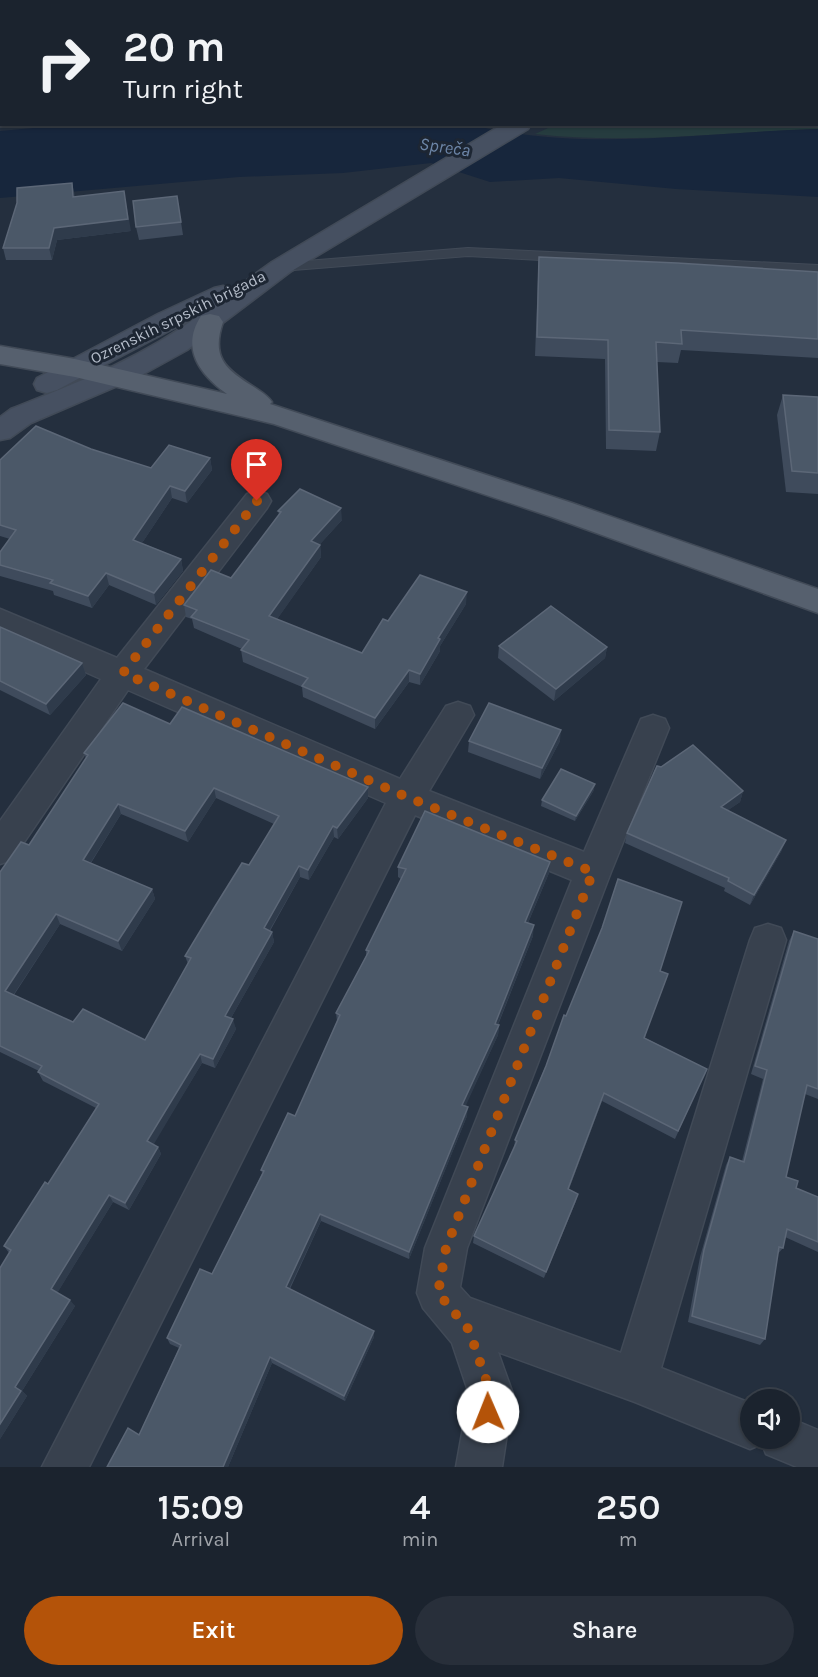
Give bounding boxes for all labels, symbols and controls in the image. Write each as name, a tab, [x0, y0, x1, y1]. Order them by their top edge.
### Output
text: 20 m	[123, 22, 225, 72]
icon: right	[24, 24, 102, 102]
text: Turn right	[123, 73, 243, 105]
water label: Spreča	[418, 133, 472, 161]
street label: Ozrenskih srpskih brigada	[87, 266, 269, 368]
pin	[231, 439, 282, 501]
icon: arrive	[240, 448, 273, 481]
position arrow	[456, 1380, 520, 1444]
map controls	[740, 1389, 800, 1449]
button: sound	[740, 1389, 800, 1449]
text: 15:09	[157, 1486, 244, 1528]
text: 4	[409, 1486, 431, 1528]
text: 250	[596, 1486, 661, 1528]
text: Arrival	[172, 1528, 230, 1551]
text: min	[402, 1528, 438, 1551]
text: m	[619, 1528, 638, 1551]
button: Exit	[24, 1596, 403, 1665]
button: Share	[415, 1596, 794, 1665]

